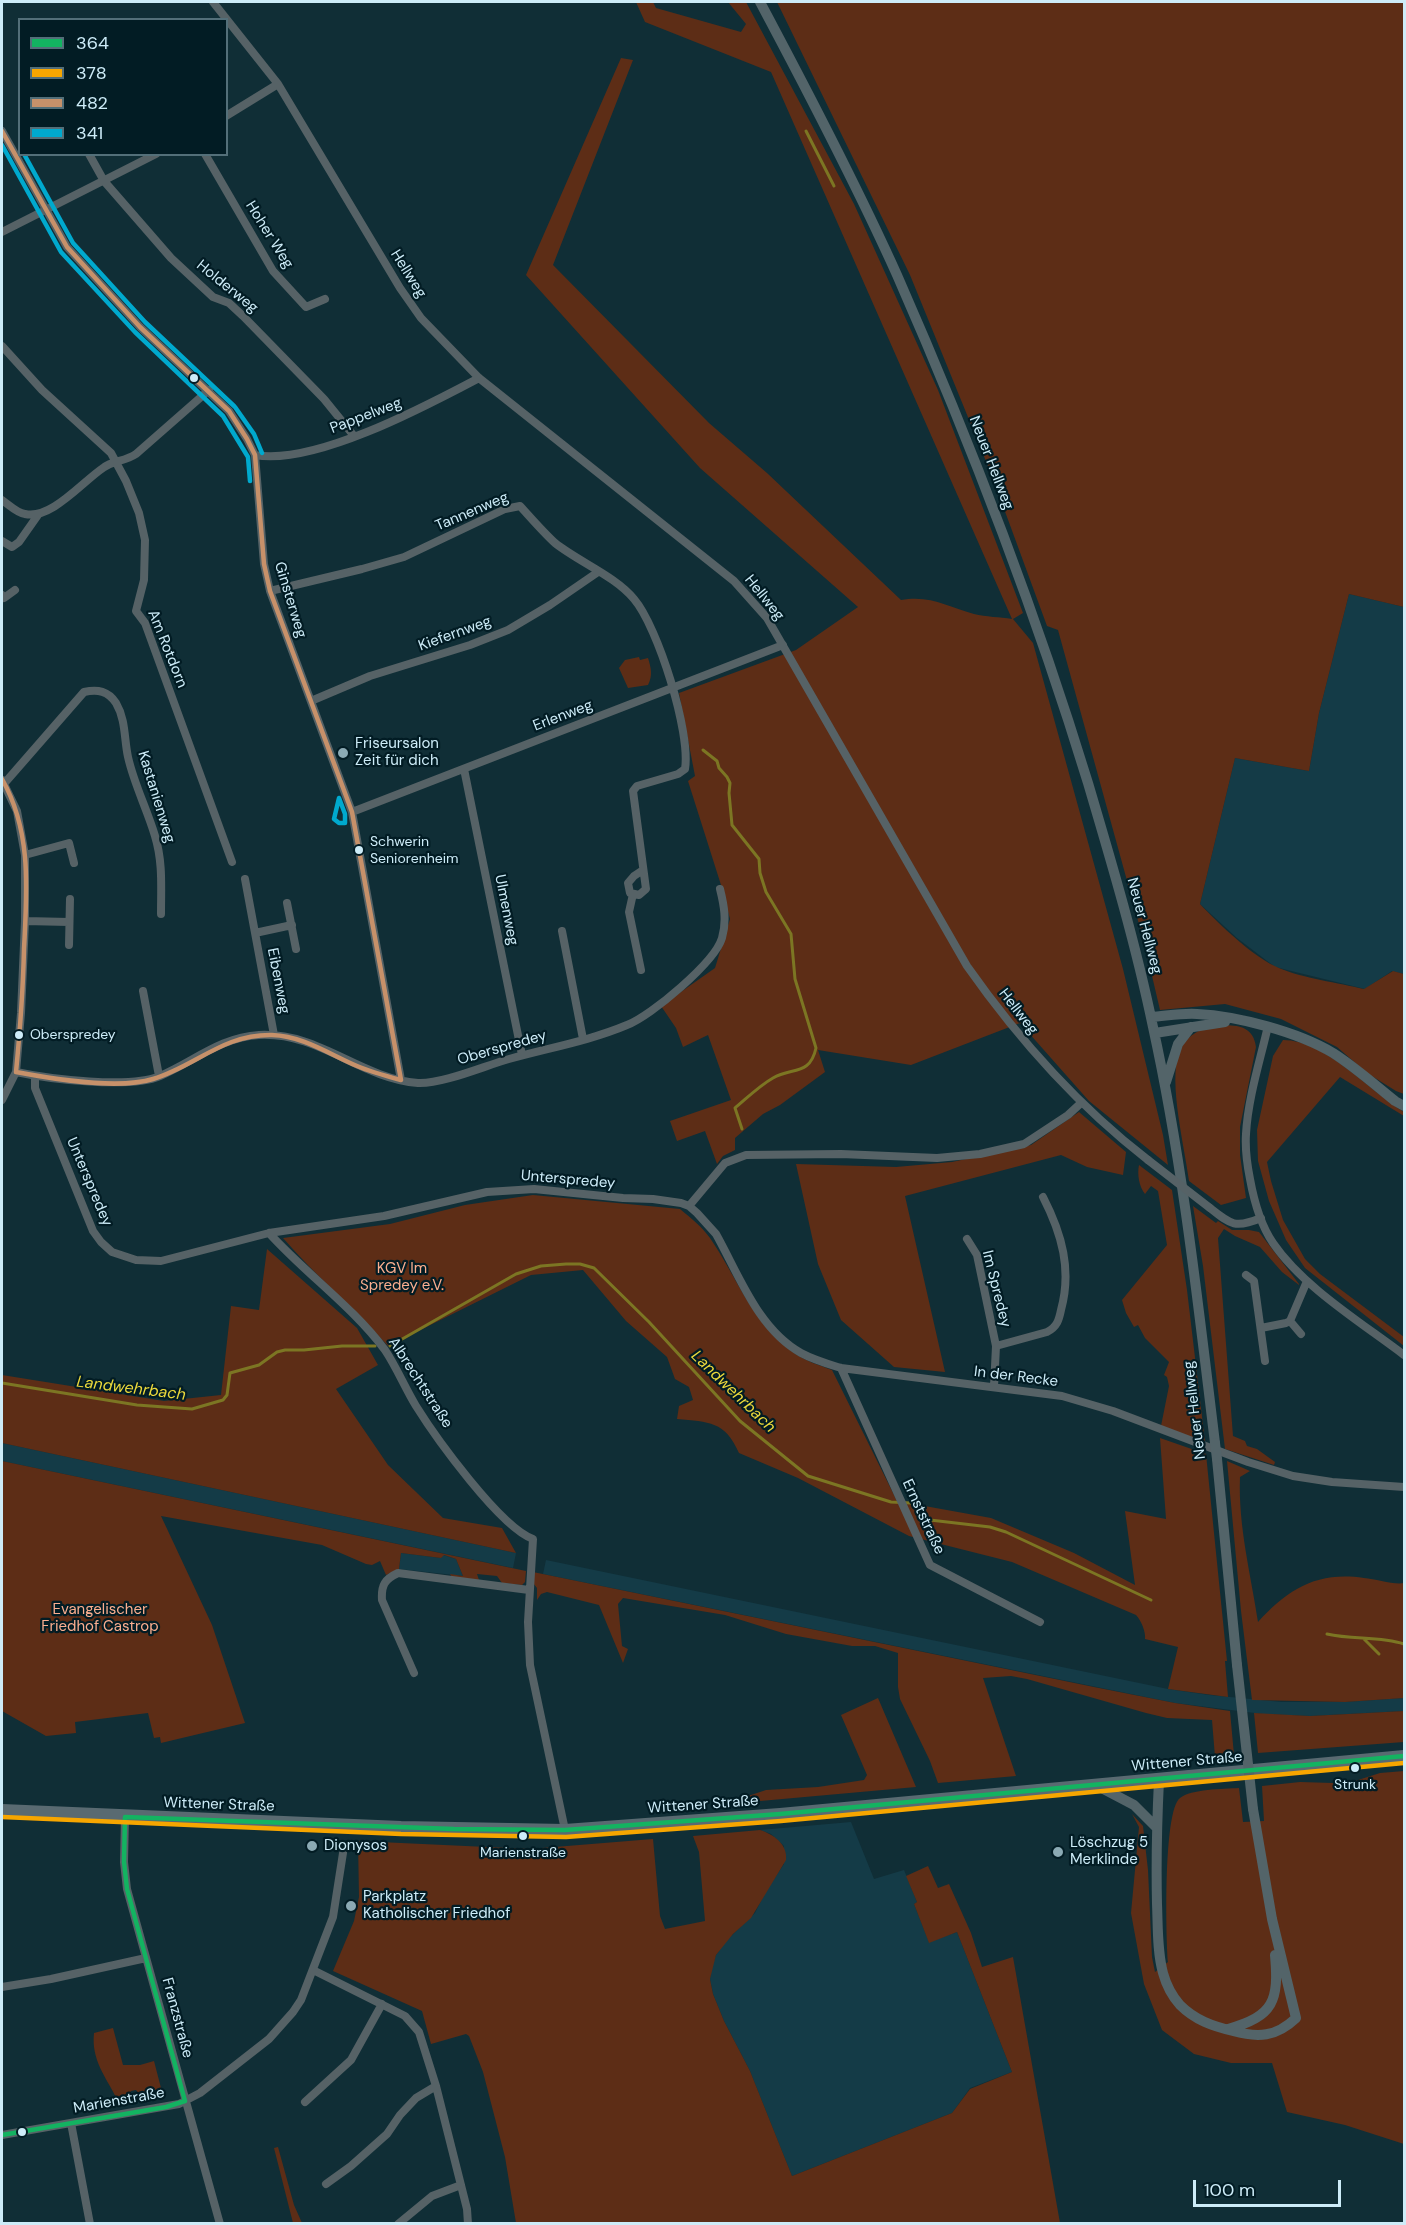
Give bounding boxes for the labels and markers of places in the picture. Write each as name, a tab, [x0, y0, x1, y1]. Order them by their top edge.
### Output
unlabelled marker	[188, 372, 200, 384]
place label: Friseursalon Zeit für dich	[355, 735, 439, 770]
marker: Friseursalon Zeit für dich	[336, 746, 350, 760]
place label: Schwerin Seniorenheim	[370, 834, 459, 867]
marker: Schwerin Seniorenheim	[353, 844, 365, 856]
place label: Oberspredey	[30, 1027, 116, 1043]
marker: Oberspredey	[13, 1029, 25, 1041]
marker: Strunk	[1349, 1762, 1361, 1774]
place label: Strunk	[1334, 1777, 1376, 1793]
marker: Marienstraße	[517, 1830, 529, 1842]
place label: Löschzug 5 Merklinde	[1070, 1834, 1148, 1869]
place label: Dionysos	[324, 1837, 387, 1855]
marker: Dionysos	[305, 1839, 319, 1853]
place label: Marienstraße	[480, 1845, 566, 1861]
marker: Löschzug 5 Merklinde	[1051, 1845, 1065, 1859]
place label: Parkplatz Katholischer Friedhof	[363, 1888, 510, 1923]
marker: Parkplatz Katholischer Friedhof	[344, 1899, 358, 1913]
unlabelled marker	[16, 2126, 28, 2138]

